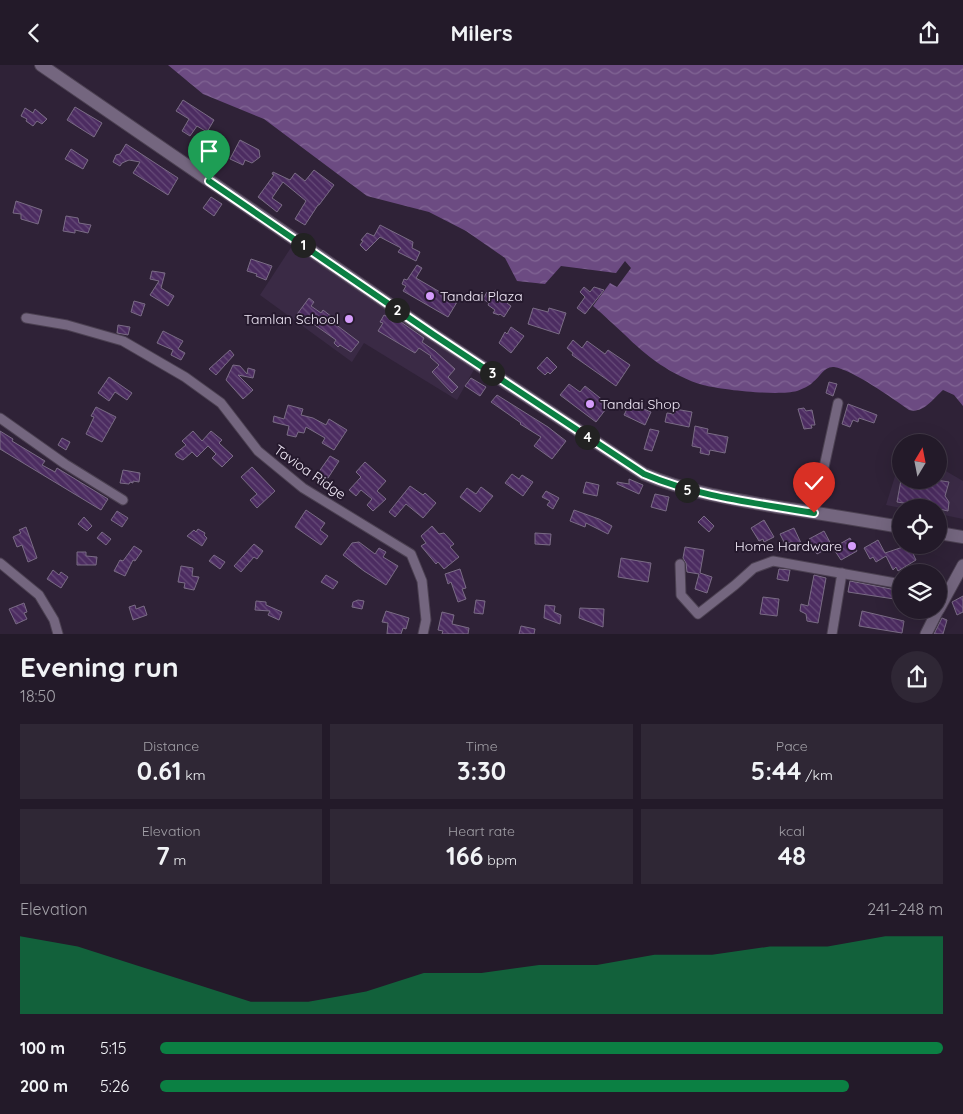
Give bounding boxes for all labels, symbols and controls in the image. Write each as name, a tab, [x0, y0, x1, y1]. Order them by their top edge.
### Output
icon: back	[20, 19, 48, 47]
text: Milers	[450, 19, 513, 47]
icon: share	[915, 19, 943, 47]
pin	[188, 130, 230, 181]
icon: arrive	[195, 137, 223, 165]
pin: 1	[290, 233, 316, 257]
text: 1	[301, 236, 306, 254]
place label: Tandai Plaza	[440, 287, 523, 305]
marker: Tandai Plaza	[424, 290, 436, 302]
pin: 2	[384, 297, 410, 323]
text: 2	[394, 301, 401, 319]
place label: Tamlan School	[244, 310, 339, 328]
marker: Tamlan School	[343, 313, 355, 325]
pin: 3	[480, 361, 504, 385]
text: 3	[489, 364, 496, 382]
place label: Tandai Shop	[600, 395, 680, 413]
marker: Tandai Shop	[584, 398, 596, 410]
pin: 4	[574, 425, 600, 449]
text: 4	[583, 428, 592, 446]
north arrow	[892, 434, 948, 489]
map controls	[892, 434, 947, 619]
street label: Tavioa Ridge	[271, 441, 350, 503]
pin	[793, 462, 835, 513]
icon: check	[800, 469, 828, 497]
pin: 5	[674, 477, 700, 503]
text: 5	[683, 481, 692, 499]
button: locate	[892, 499, 947, 554]
place label: Home Hardware	[735, 537, 842, 555]
marker: Home Hardware	[846, 540, 858, 552]
button: layers	[892, 564, 947, 619]
text: Evening run	[20, 649, 179, 684]
button: share	[891, 651, 943, 703]
text: 18:50	[20, 686, 56, 706]
text: Distance	[143, 737, 199, 755]
text: Time	[465, 737, 498, 755]
text: Pace	[776, 737, 808, 755]
text: 0.61	[137, 755, 181, 786]
text: 3:30	[457, 755, 506, 786]
text: 5:44	[751, 755, 801, 786]
text: km	[181, 766, 206, 784]
text: /km	[801, 766, 833, 784]
text: Elevation	[142, 822, 201, 840]
text: Heart rate	[448, 822, 515, 840]
text: kcal	[779, 822, 805, 840]
text: 7	[156, 840, 170, 871]
text: 166	[446, 840, 483, 871]
text: 48	[778, 840, 806, 871]
text: m	[170, 851, 186, 869]
text: bpm	[483, 851, 517, 869]
text: Elevation	[20, 899, 87, 919]
text: 241–248 m	[867, 899, 943, 919]
text: 100 m	[20, 1038, 65, 1058]
text: 5:15	[100, 1038, 126, 1058]
text: 200 m	[20, 1076, 68, 1096]
text: 5:26	[100, 1076, 129, 1096]

